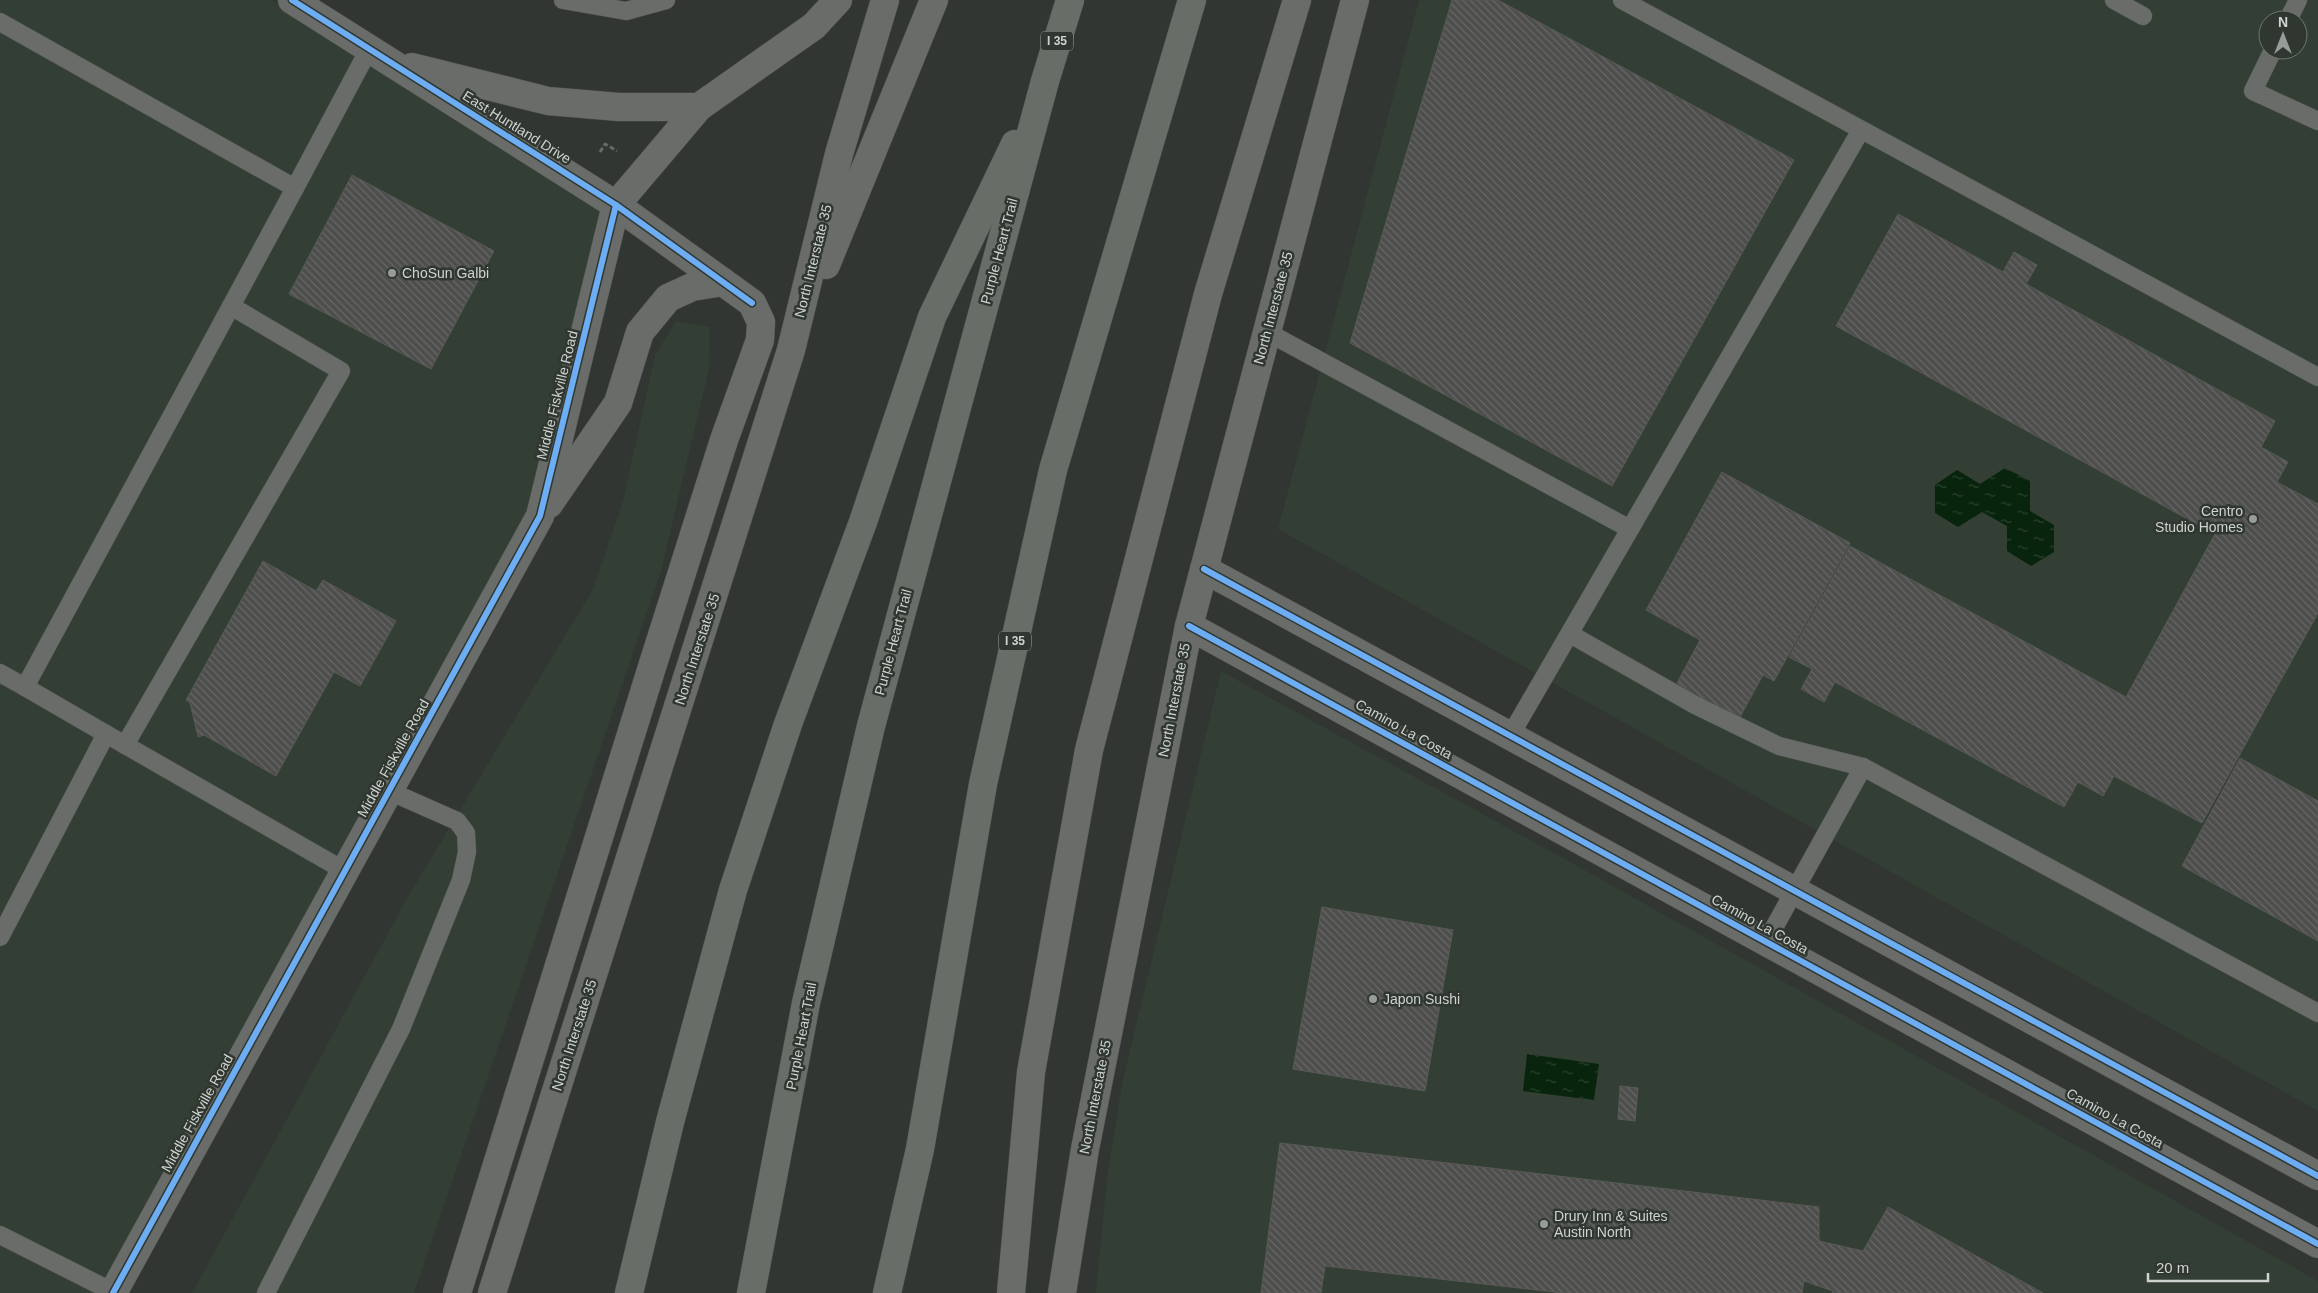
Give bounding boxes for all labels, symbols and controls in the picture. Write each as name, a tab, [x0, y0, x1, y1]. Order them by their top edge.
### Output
north arrow	[2258, 10, 2308, 60]
text: N	[2278, 14, 2288, 30]
road number: I 35	[1041, 31, 1073, 50]
street label: East Huntland Drive	[460, 87, 574, 167]
street label: Purple Heart Trail	[977, 196, 1021, 306]
street label: North Interstate 35	[791, 203, 835, 319]
street label: North Interstate 35	[1250, 250, 1296, 366]
place label: ChoSun Galbi	[402, 265, 489, 281]
marker: ChoSun Galbi	[386, 267, 398, 279]
street label: Middle Fiskville Road	[533, 329, 581, 461]
place label: Centro Studio Homes	[2155, 503, 2243, 535]
marker: Centro Studio Homes	[2247, 513, 2259, 525]
street label: Purple Heart Trail	[871, 587, 915, 697]
street label: North Interstate 35	[671, 591, 723, 707]
road number: I 35	[999, 631, 1031, 650]
street label: North Interstate 35	[1155, 641, 1193, 758]
street label: Middle Fiskville Road	[354, 696, 432, 820]
street label: Camino La Costa	[1353, 696, 1455, 762]
street label: Camino La Costa	[1709, 891, 1811, 957]
street label: North Interstate 35	[548, 977, 600, 1093]
street label: Purple Heart Trail	[783, 981, 819, 1091]
place label: Japon Sushi	[1383, 991, 1460, 1007]
marker: Japon Sushi	[1367, 993, 1379, 1005]
street label: North Interstate 35	[1076, 1038, 1114, 1155]
street label: Middle Fiskville Road	[158, 1051, 236, 1175]
street label: Camino La Costa	[2064, 1085, 2166, 1151]
place label: Drury Inn & Suites Austin North	[1554, 1208, 1668, 1240]
marker: Drury Inn & Suites Austin North	[1538, 1218, 1550, 1230]
scale bar	[2148, 1250, 2268, 1282]
text: 20 m	[2156, 1259, 2189, 1276]

